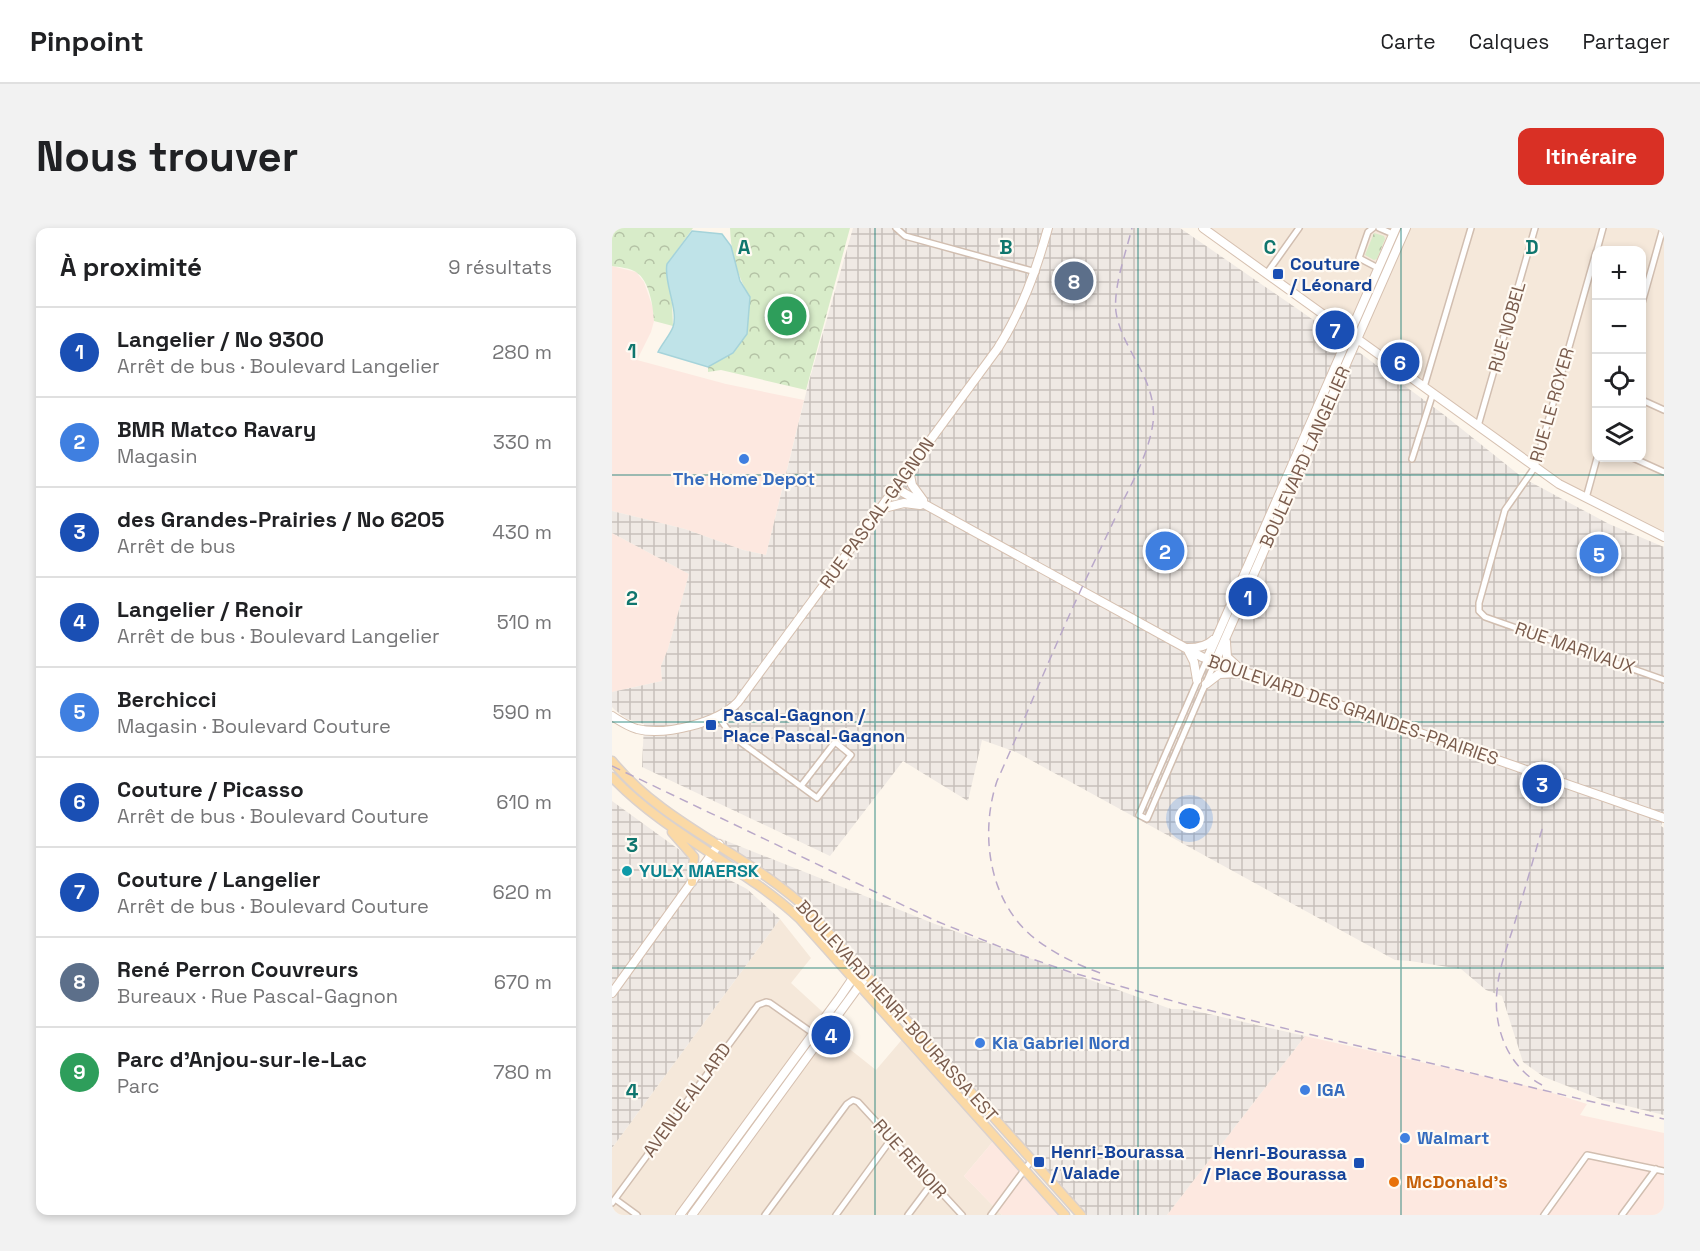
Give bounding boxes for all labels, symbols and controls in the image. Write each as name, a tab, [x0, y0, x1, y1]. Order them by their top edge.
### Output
text: Pinpoint	[30, 23, 144, 59]
text: Carte	[1381, 28, 1436, 55]
text: Calques	[1469, 28, 1549, 55]
text: Partager	[1582, 28, 1670, 55]
button: Itinéraire	[1518, 128, 1664, 185]
text: Nous trouver	[36, 130, 298, 183]
text: A	[738, 234, 751, 260]
text: B	[999, 234, 1013, 260]
text: C	[1264, 234, 1277, 260]
text: D	[1525, 234, 1539, 260]
map controls	[1592, 246, 1646, 462]
button: +	[1592, 246, 1646, 300]
text: À proximité	[60, 250, 202, 284]
place label: Couture / Léonard	[1289, 252, 1373, 296]
text: 9 résultats	[448, 254, 552, 280]
pin: 8	[1054, 259, 1094, 304]
marker: Couture / Léonard	[1271, 267, 1285, 281]
street label: RUE NOBEL	[1483, 279, 1531, 375]
pin: 9	[768, 294, 807, 338]
button: −	[1592, 300, 1646, 354]
pin: 7	[1316, 308, 1354, 352]
text: Langelier / No 9300	[117, 325, 324, 353]
text: 1	[627, 338, 637, 364]
text: 1	[75, 339, 84, 365]
text: 280 m	[492, 339, 552, 365]
pin: 6	[1380, 340, 1420, 384]
street label: RUE LE ROYER	[1524, 345, 1579, 465]
text: Arrêt de bus · Boulevard Langelier	[117, 353, 440, 379]
button: locate	[1592, 354, 1646, 408]
street label: BOULEVARD LANGELIER	[1254, 362, 1355, 551]
button: layers	[1592, 408, 1646, 462]
text: BMR Matco Ravary	[117, 415, 316, 443]
text: 2	[74, 429, 85, 455]
text: 330 m	[493, 429, 552, 455]
street label: RUE PASCAL-GAGNON	[814, 433, 939, 593]
text: Magasin	[117, 443, 198, 469]
marker: The Home Depot	[737, 452, 751, 466]
place label: The Home Depot	[673, 467, 815, 490]
text: des Grandes-Prairies / No 6205	[117, 505, 445, 533]
text: 3	[73, 519, 86, 545]
text: 430 m	[492, 519, 552, 545]
pin: 2	[1146, 528, 1184, 574]
pin: 5	[1580, 532, 1618, 576]
text: Arrêt de bus	[117, 533, 236, 559]
pin: 1	[1228, 574, 1268, 620]
text: 2	[626, 585, 638, 611]
text: Langelier / Renoir	[117, 595, 303, 623]
text: 4	[73, 609, 86, 635]
text: 510 m	[497, 609, 552, 635]
street label: RUE MARIVAUX	[1512, 616, 1638, 679]
text: Arrêt de bus · Boulevard Langelier	[117, 623, 440, 649]
street label: BOULEVARD DES GRANDES-PRAIRIES	[1205, 649, 1501, 770]
text: Berchicci	[117, 685, 217, 713]
text: 5	[74, 699, 86, 725]
text: 590 m	[493, 699, 552, 725]
place label: Pascal-Gagnon / Place Pascal-Gagnon	[723, 703, 905, 747]
text: Magasin · Boulevard Couture	[117, 713, 391, 739]
marker: Pascal-Gagnon / Place Pascal-Gagnon	[704, 718, 718, 732]
pin: 3	[1522, 762, 1562, 806]
text: Couture / Picasso	[117, 775, 304, 803]
text: 6	[73, 789, 86, 815]
text: 610 m	[496, 789, 552, 815]
text: Arrêt de bus · Boulevard Couture	[117, 803, 429, 829]
your location	[1175, 804, 1204, 833]
text: 3	[626, 832, 638, 858]
place label: YULX MAERSK	[639, 859, 760, 882]
marker: YULX MAERSK	[620, 864, 634, 878]
text: Couture / Langelier	[117, 865, 321, 893]
text: 7	[74, 879, 85, 905]
text: 620 m	[493, 879, 552, 905]
text: Arrêt de bus · Boulevard Couture	[117, 893, 429, 919]
street label: BOULEVARD HENRI-BOURASSA EST	[792, 895, 1003, 1127]
text: René Perron Couvreurs	[117, 955, 359, 983]
text: 8	[74, 969, 86, 995]
text: 670 m	[494, 969, 552, 995]
text: Bureaux · Rue Pascal-Gagnon	[117, 983, 398, 1009]
pin: 4	[812, 1012, 850, 1058]
place label: Kia Gabriel Nord	[992, 1031, 1130, 1054]
marker: Kia Gabriel Nord	[973, 1036, 987, 1050]
street label: AVENUE ALLARD	[637, 1038, 736, 1161]
text: Parc d'Anjou-sur-le-Lac	[117, 1045, 367, 1073]
text: 9	[73, 1059, 86, 1085]
text: 780 m	[493, 1059, 552, 1085]
text: Parc	[117, 1073, 159, 1099]
text: 4	[626, 1078, 639, 1104]
place label: IGA	[1317, 1078, 1346, 1101]
marker: IGA	[1298, 1083, 1312, 1097]
street label: RUE RENOIR	[869, 1114, 952, 1203]
place label: Walmart	[1417, 1126, 1489, 1149]
marker: Walmart	[1398, 1131, 1412, 1145]
place label: Henri-Bourassa / Valade	[1050, 1140, 1185, 1184]
place label: Henri-Bourassa / Place Bourassa	[1203, 1141, 1348, 1185]
marker: Henri-Bourassa / Valade	[1032, 1155, 1046, 1169]
marker: Henri-Bourassa / Place Bourassa	[1352, 1156, 1366, 1170]
place label: McDonald's	[1406, 1170, 1508, 1193]
marker: McDonald's	[1387, 1175, 1401, 1189]

